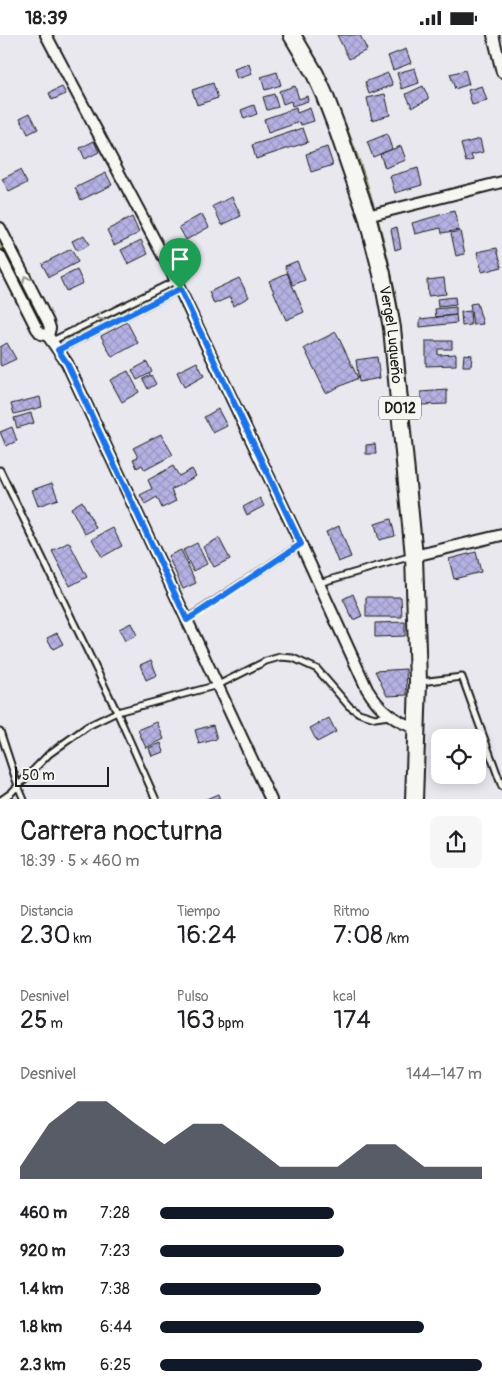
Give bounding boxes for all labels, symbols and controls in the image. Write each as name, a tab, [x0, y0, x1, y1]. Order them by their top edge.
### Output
text: 18:39	[25, 6, 67, 30]
pin	[159, 238, 201, 289]
icon: arrive	[166, 245, 194, 273]
one-way arrow	[22, 275, 32, 284]
street label: Vergel Luqueño	[375, 284, 407, 384]
one-way arrow	[96, 311, 105, 322]
road number: D012	[379, 397, 421, 419]
map controls	[431, 729, 486, 784]
button: locate	[431, 729, 486, 784]
scale bar	[15, 764, 109, 788]
text: 50 m	[22, 767, 55, 784]
text: Carrera nocturna	[20, 814, 223, 849]
button: share	[430, 816, 482, 868]
text: 18:39 · 5 × 460 m	[20, 851, 140, 871]
text: Distancia	[20, 903, 73, 920]
text: Tiempo	[177, 903, 220, 920]
text: Ritmo	[333, 903, 370, 920]
text: 2.30	[20, 920, 70, 951]
text: 16:24	[177, 920, 236, 951]
text: 7:08	[333, 920, 383, 951]
text: km	[70, 930, 92, 947]
text: /km	[383, 930, 409, 947]
text: Desnivel	[20, 988, 69, 1005]
text: Pulso	[177, 988, 209, 1005]
text: kcal	[333, 988, 356, 1005]
text: 25	[20, 1005, 48, 1036]
text: 163	[177, 1005, 215, 1036]
text: 174	[333, 1005, 371, 1036]
text: m	[48, 1015, 63, 1032]
text: bpm	[215, 1015, 244, 1032]
text: Desnivel	[20, 1064, 76, 1084]
text: 144–147 m	[406, 1064, 482, 1084]
text: 460 m	[20, 1203, 67, 1223]
text: 7:28	[100, 1203, 130, 1223]
text: 920 m	[20, 1241, 66, 1261]
text: 7:23	[100, 1241, 130, 1261]
text: 1.4 km	[20, 1279, 63, 1299]
text: 7:38	[100, 1279, 130, 1299]
text: 1.8 km	[20, 1317, 62, 1337]
text: 6:44	[100, 1317, 132, 1337]
text: 2.3 km	[20, 1355, 66, 1375]
text: 6:25	[100, 1355, 131, 1375]

